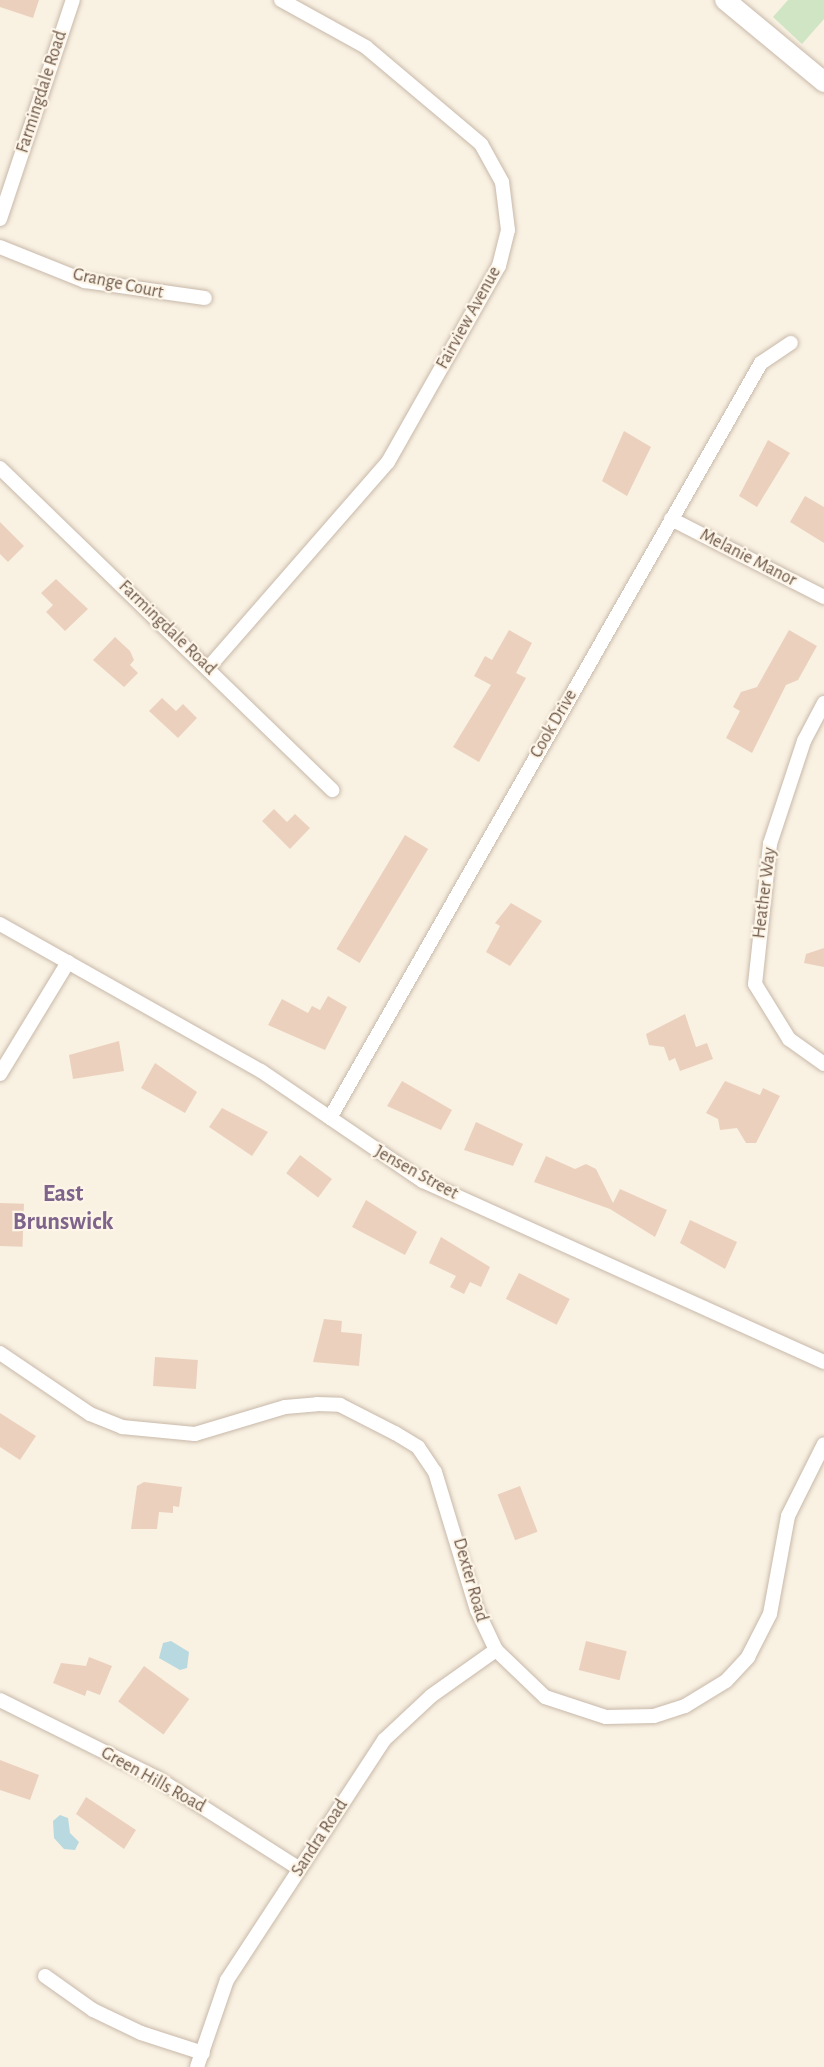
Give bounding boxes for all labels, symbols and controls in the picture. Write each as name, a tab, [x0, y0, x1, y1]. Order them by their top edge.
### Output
street label: Farmingdale Road	[12, 28, 72, 156]
street label: Fairview Avenue	[432, 263, 506, 373]
street label: Grange Court	[71, 264, 165, 304]
street label: Melanie Manor	[696, 524, 800, 592]
street label: Farmingdale Road	[114, 576, 220, 680]
street label: Cook Drive	[526, 686, 582, 762]
street label: Heather Way	[749, 846, 781, 940]
street label: Jensen Street	[370, 1141, 462, 1205]
district label: East Brunswick	[13, 1181, 113, 1237]
street label: Dexter Road	[448, 1536, 492, 1624]
street label: Green Hills Road	[97, 1742, 209, 1818]
street label: Sandra Road	[287, 1795, 353, 1881]

